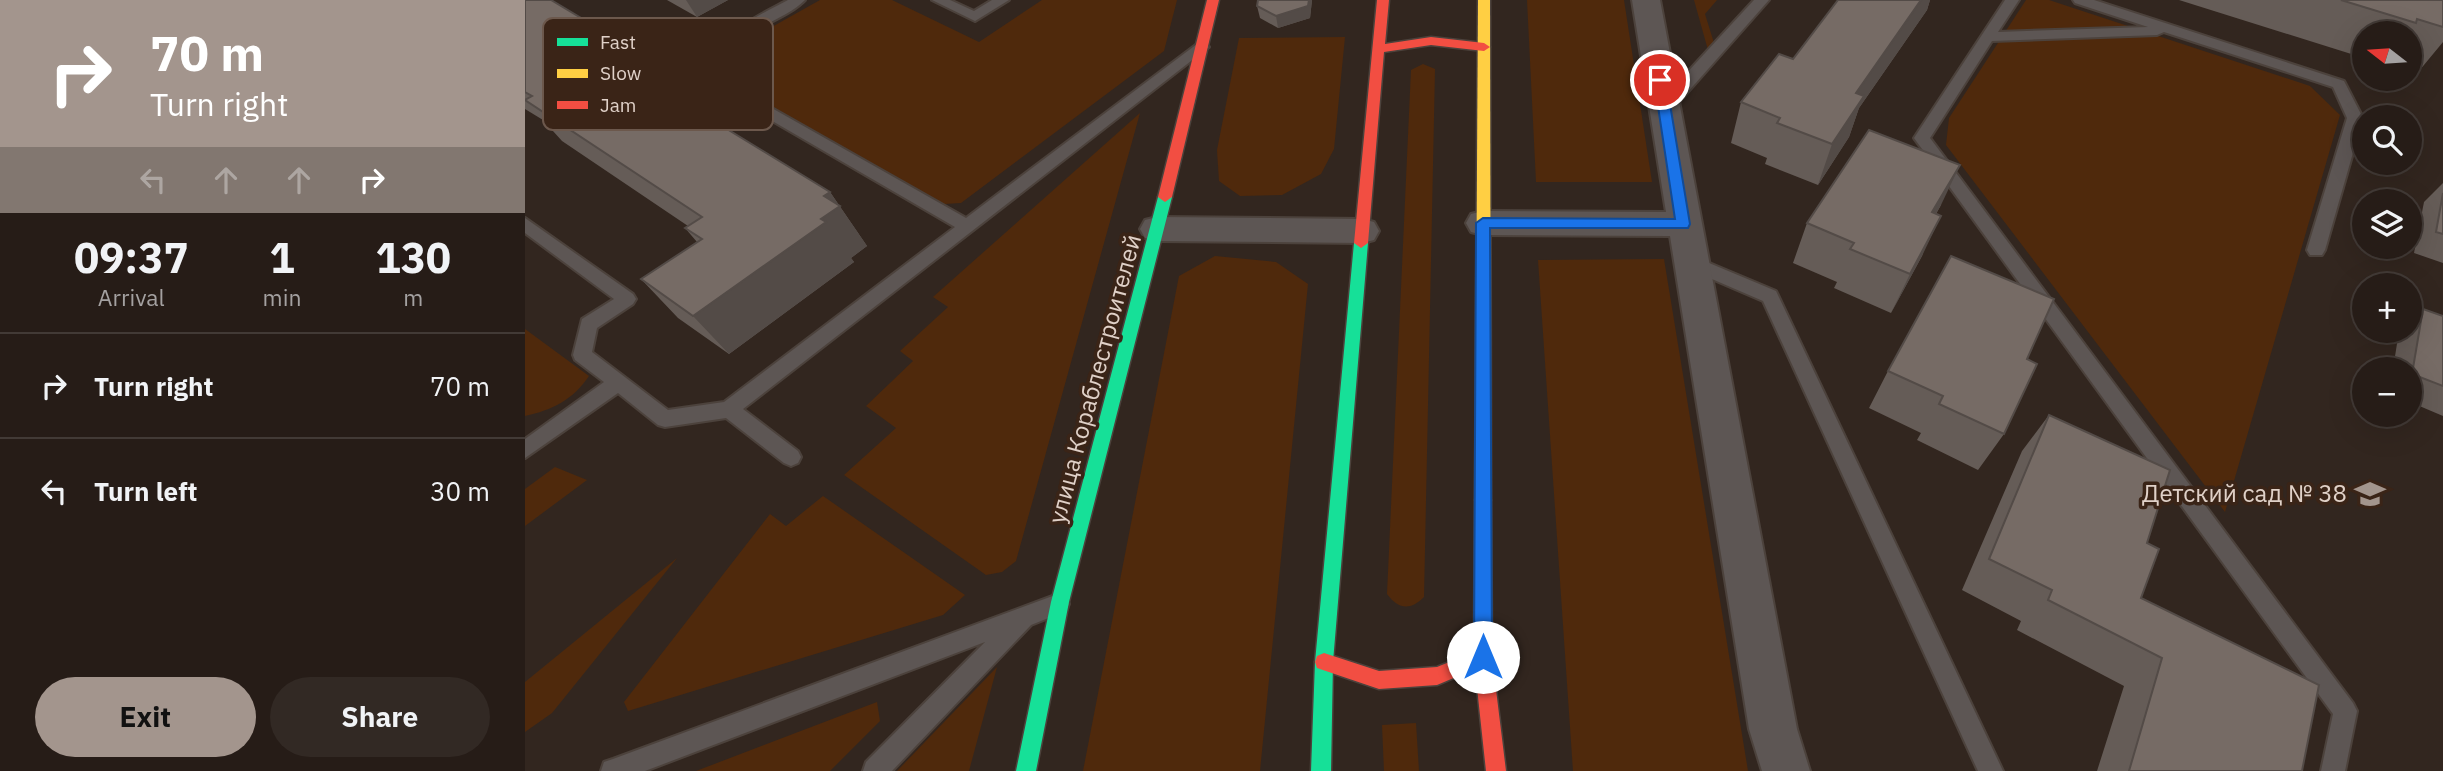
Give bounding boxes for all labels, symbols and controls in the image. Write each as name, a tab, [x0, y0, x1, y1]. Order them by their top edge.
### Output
legend	[543, 18, 773, 130]
text: 70 m	[150, 21, 264, 84]
north arrow	[2352, 21, 2422, 91]
map controls	[2352, 21, 2422, 427]
icon: right	[35, 28, 126, 119]
text: Fast	[600, 30, 636, 54]
pin	[1630, 50, 1690, 110]
text: Slow	[600, 61, 641, 85]
icon: arrive	[1641, 61, 1679, 99]
text: Turn right	[150, 83, 288, 125]
text: Jam	[600, 93, 636, 117]
button: search	[2352, 105, 2422, 175]
icon: left	[134, 161, 172, 199]
icon: ahead	[207, 161, 245, 199]
icon: ahead	[280, 161, 318, 199]
icon: right	[353, 161, 391, 199]
button: layers	[2352, 189, 2422, 259]
text: 09:37	[74, 230, 189, 285]
text: 1	[269, 230, 295, 285]
text: 130	[375, 230, 451, 285]
street label: улица Кораблестроителей	[1040, 231, 1148, 527]
button: +	[2352, 273, 2422, 343]
text: Arrival	[98, 282, 165, 312]
text: min	[263, 282, 301, 312]
text: m	[403, 282, 423, 312]
button: −	[2352, 357, 2422, 427]
icon: right	[35, 367, 73, 405]
text: Turn right	[94, 369, 213, 403]
text: 70 m	[430, 369, 490, 403]
icon: left	[35, 472, 73, 510]
text: Turn left	[94, 474, 197, 508]
text: 30 m	[430, 474, 490, 508]
place label: Детский сад № 38	[2142, 477, 2347, 509]
school or university icon: Детский сад № 38	[2353, 477, 2387, 511]
position arrow	[1446, 620, 1520, 694]
button: Exit	[35, 677, 256, 757]
button: Share	[270, 677, 490, 757]

